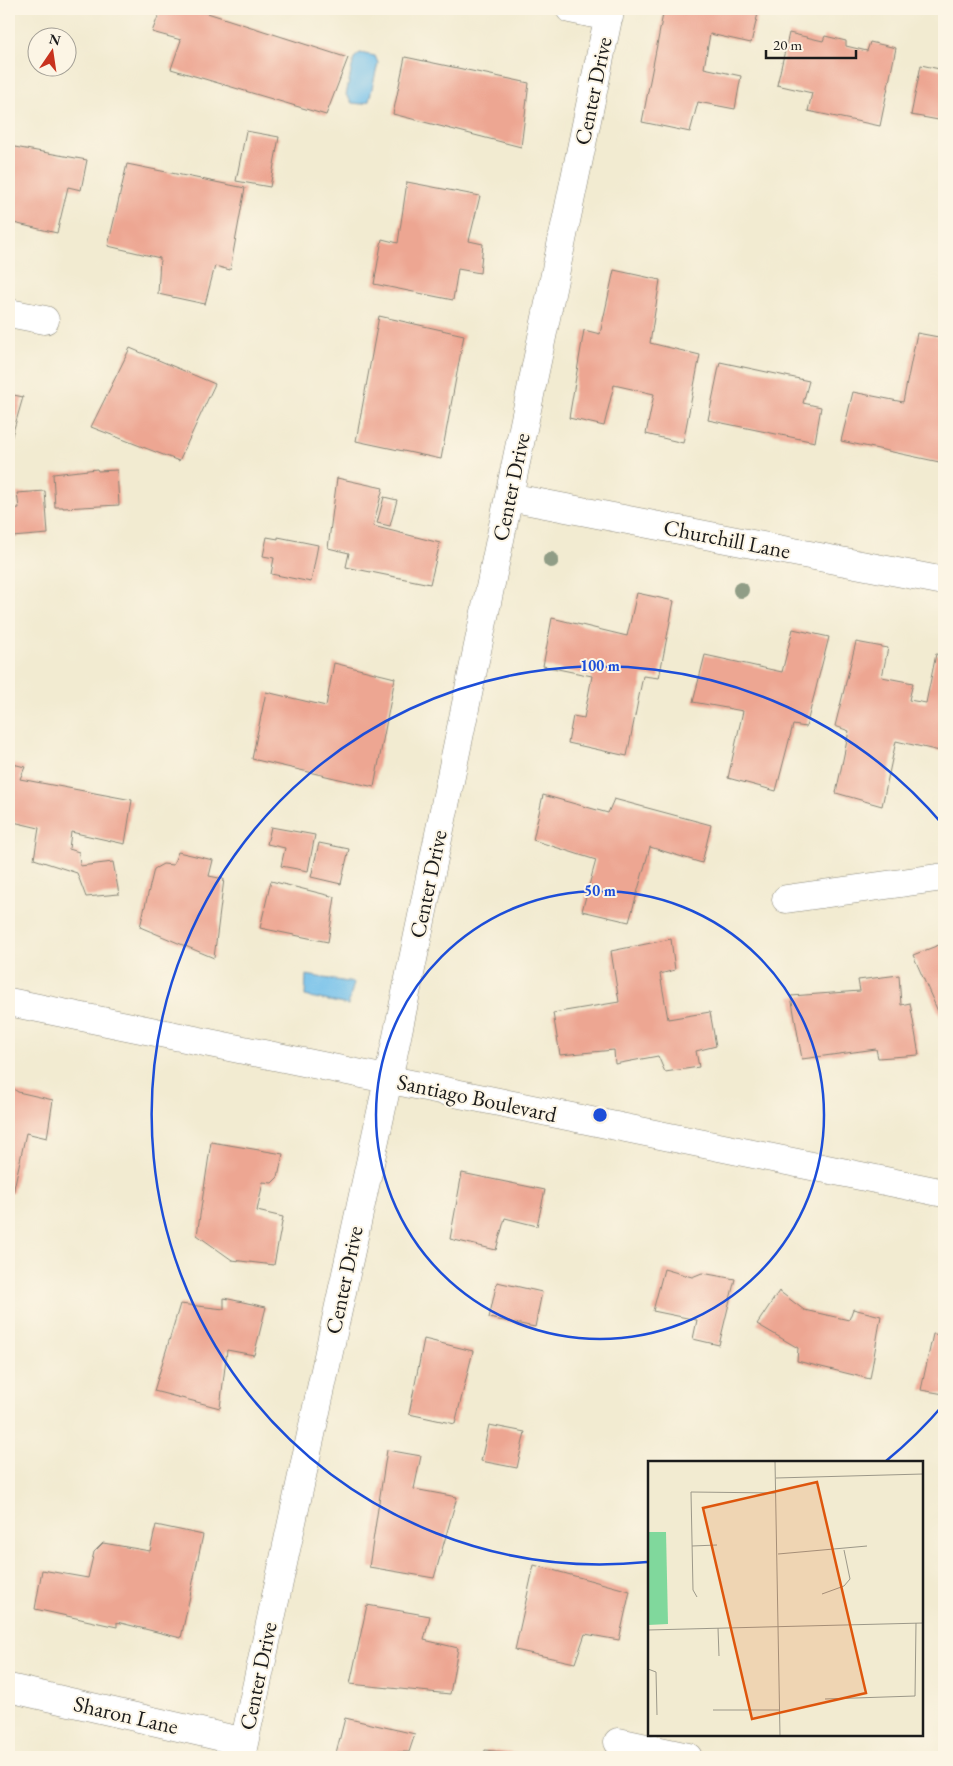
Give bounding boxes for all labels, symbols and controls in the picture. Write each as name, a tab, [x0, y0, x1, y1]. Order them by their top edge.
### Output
north arrow	[28, 28, 78, 78]
scale bar	[766, 28, 856, 60]
text: N	[47, 29, 63, 50]
street label: Center Drive	[567, 34, 619, 148]
text: 20 m	[773, 35, 802, 54]
street label: Center Drive	[485, 430, 537, 544]
street label: Churchill Lane	[661, 513, 793, 566]
text: 100 m	[580, 656, 620, 675]
street label: Center Drive	[402, 827, 454, 941]
text: 50 m	[584, 881, 616, 900]
street label: Santiago Boulevard	[395, 1067, 560, 1129]
centre of rings	[591, 1106, 609, 1124]
street label: Center Drive	[318, 1223, 370, 1337]
inset map	[648, 1461, 923, 1736]
street label: Center Drive	[232, 1619, 284, 1733]
street label: Sharon Lane	[71, 1689, 182, 1741]

